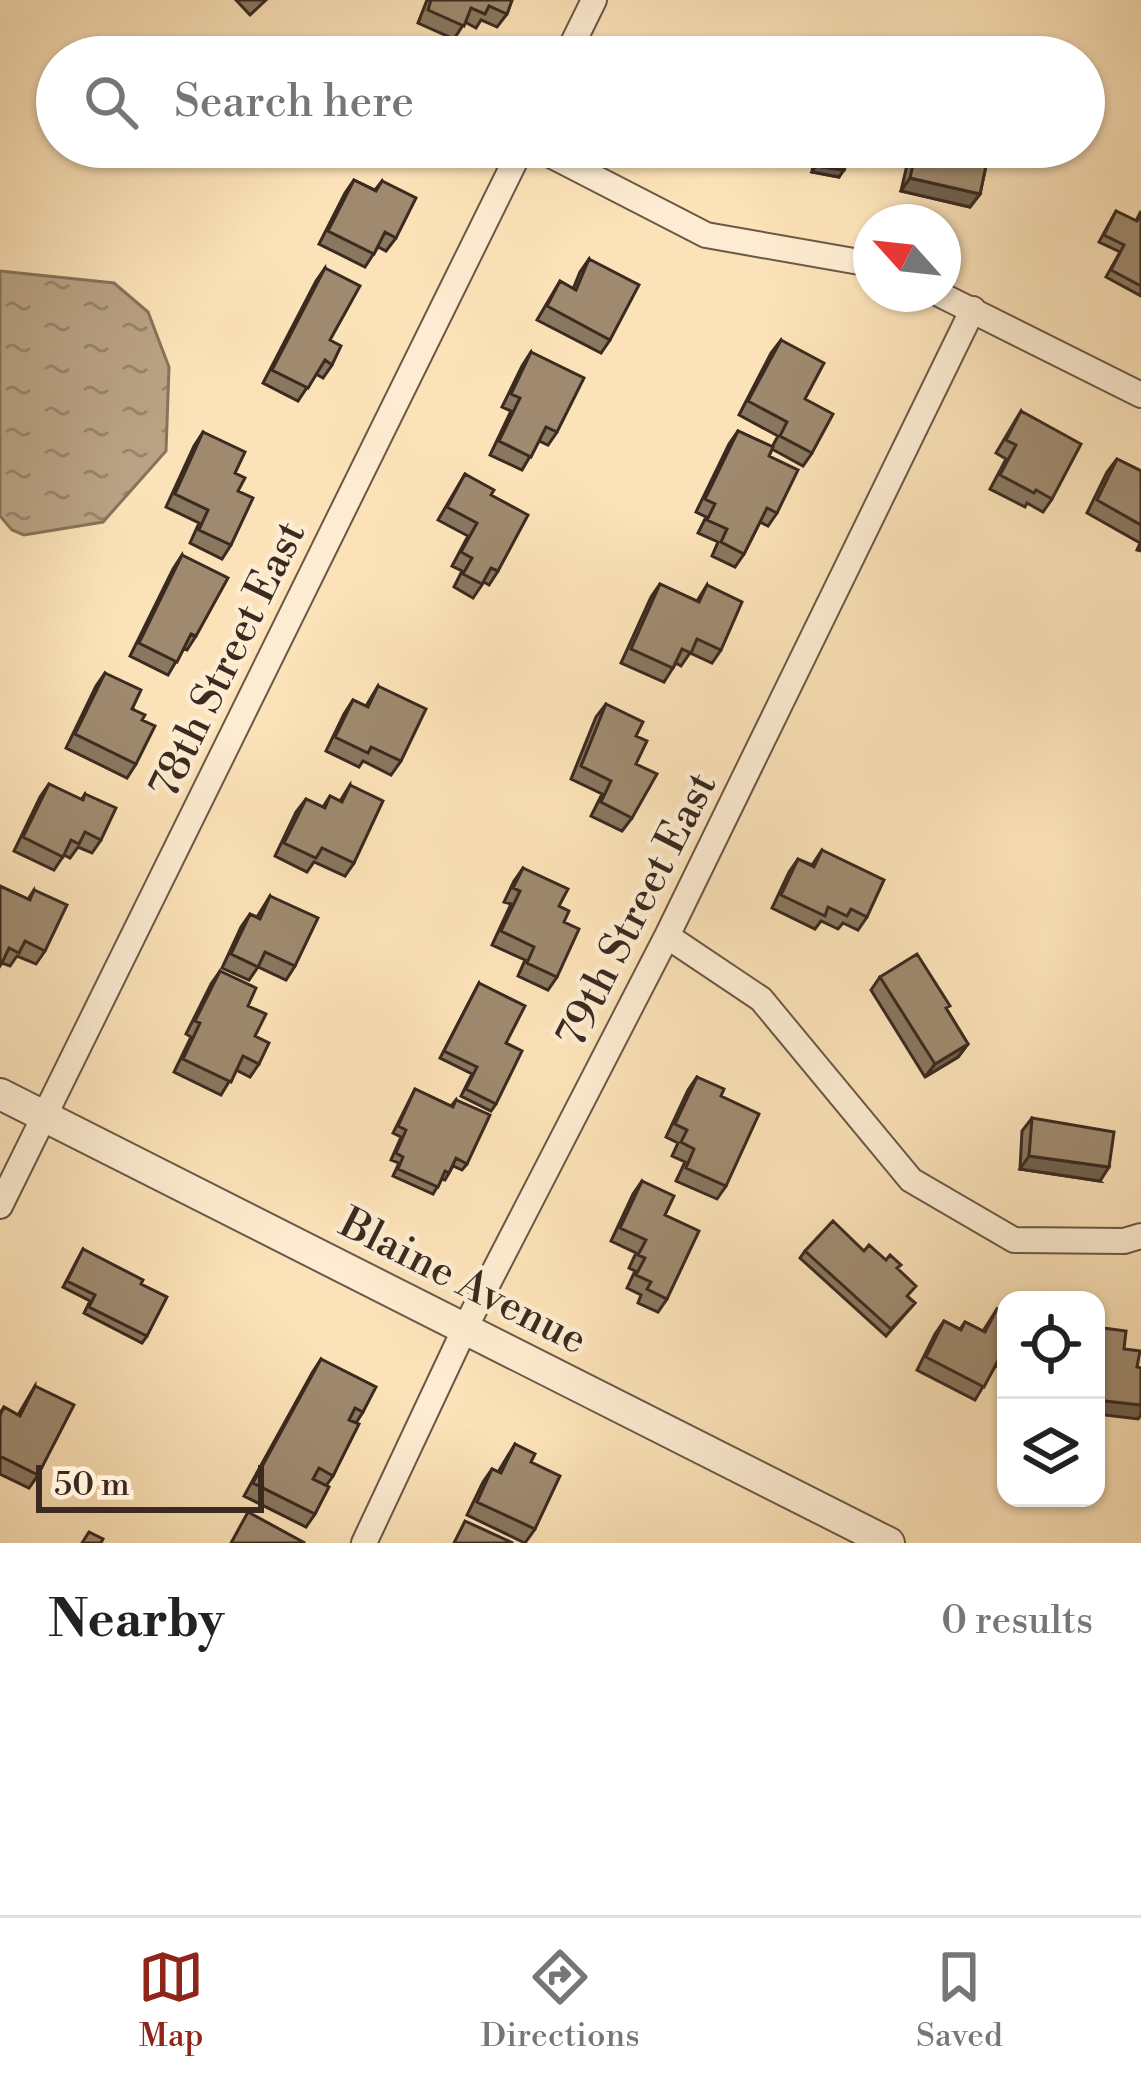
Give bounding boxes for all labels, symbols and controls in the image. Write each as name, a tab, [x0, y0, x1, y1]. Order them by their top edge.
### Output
search box	[36, 36, 1105, 168]
icon: search	[78, 69, 144, 135]
text: Search here	[174, 74, 414, 131]
north arrow	[853, 204, 961, 312]
street label: 78th Street East	[138, 513, 318, 807]
street label: 79th Street East	[545, 764, 729, 1057]
street label: Blaine Avenue	[329, 1197, 595, 1367]
map controls	[997, 1291, 1105, 1507]
button: locate	[997, 1291, 1105, 1399]
button: layers	[997, 1399, 1105, 1507]
scale bar	[36, 1459, 264, 1512]
text: 50 m	[54, 1465, 130, 1506]
text: Nearby	[48, 1589, 224, 1653]
text: 0 results	[941, 1597, 1093, 1646]
tab: Map	[138, 1944, 204, 2057]
tab: Directions	[481, 1944, 640, 2057]
tab: Saved	[916, 1944, 1003, 2057]

